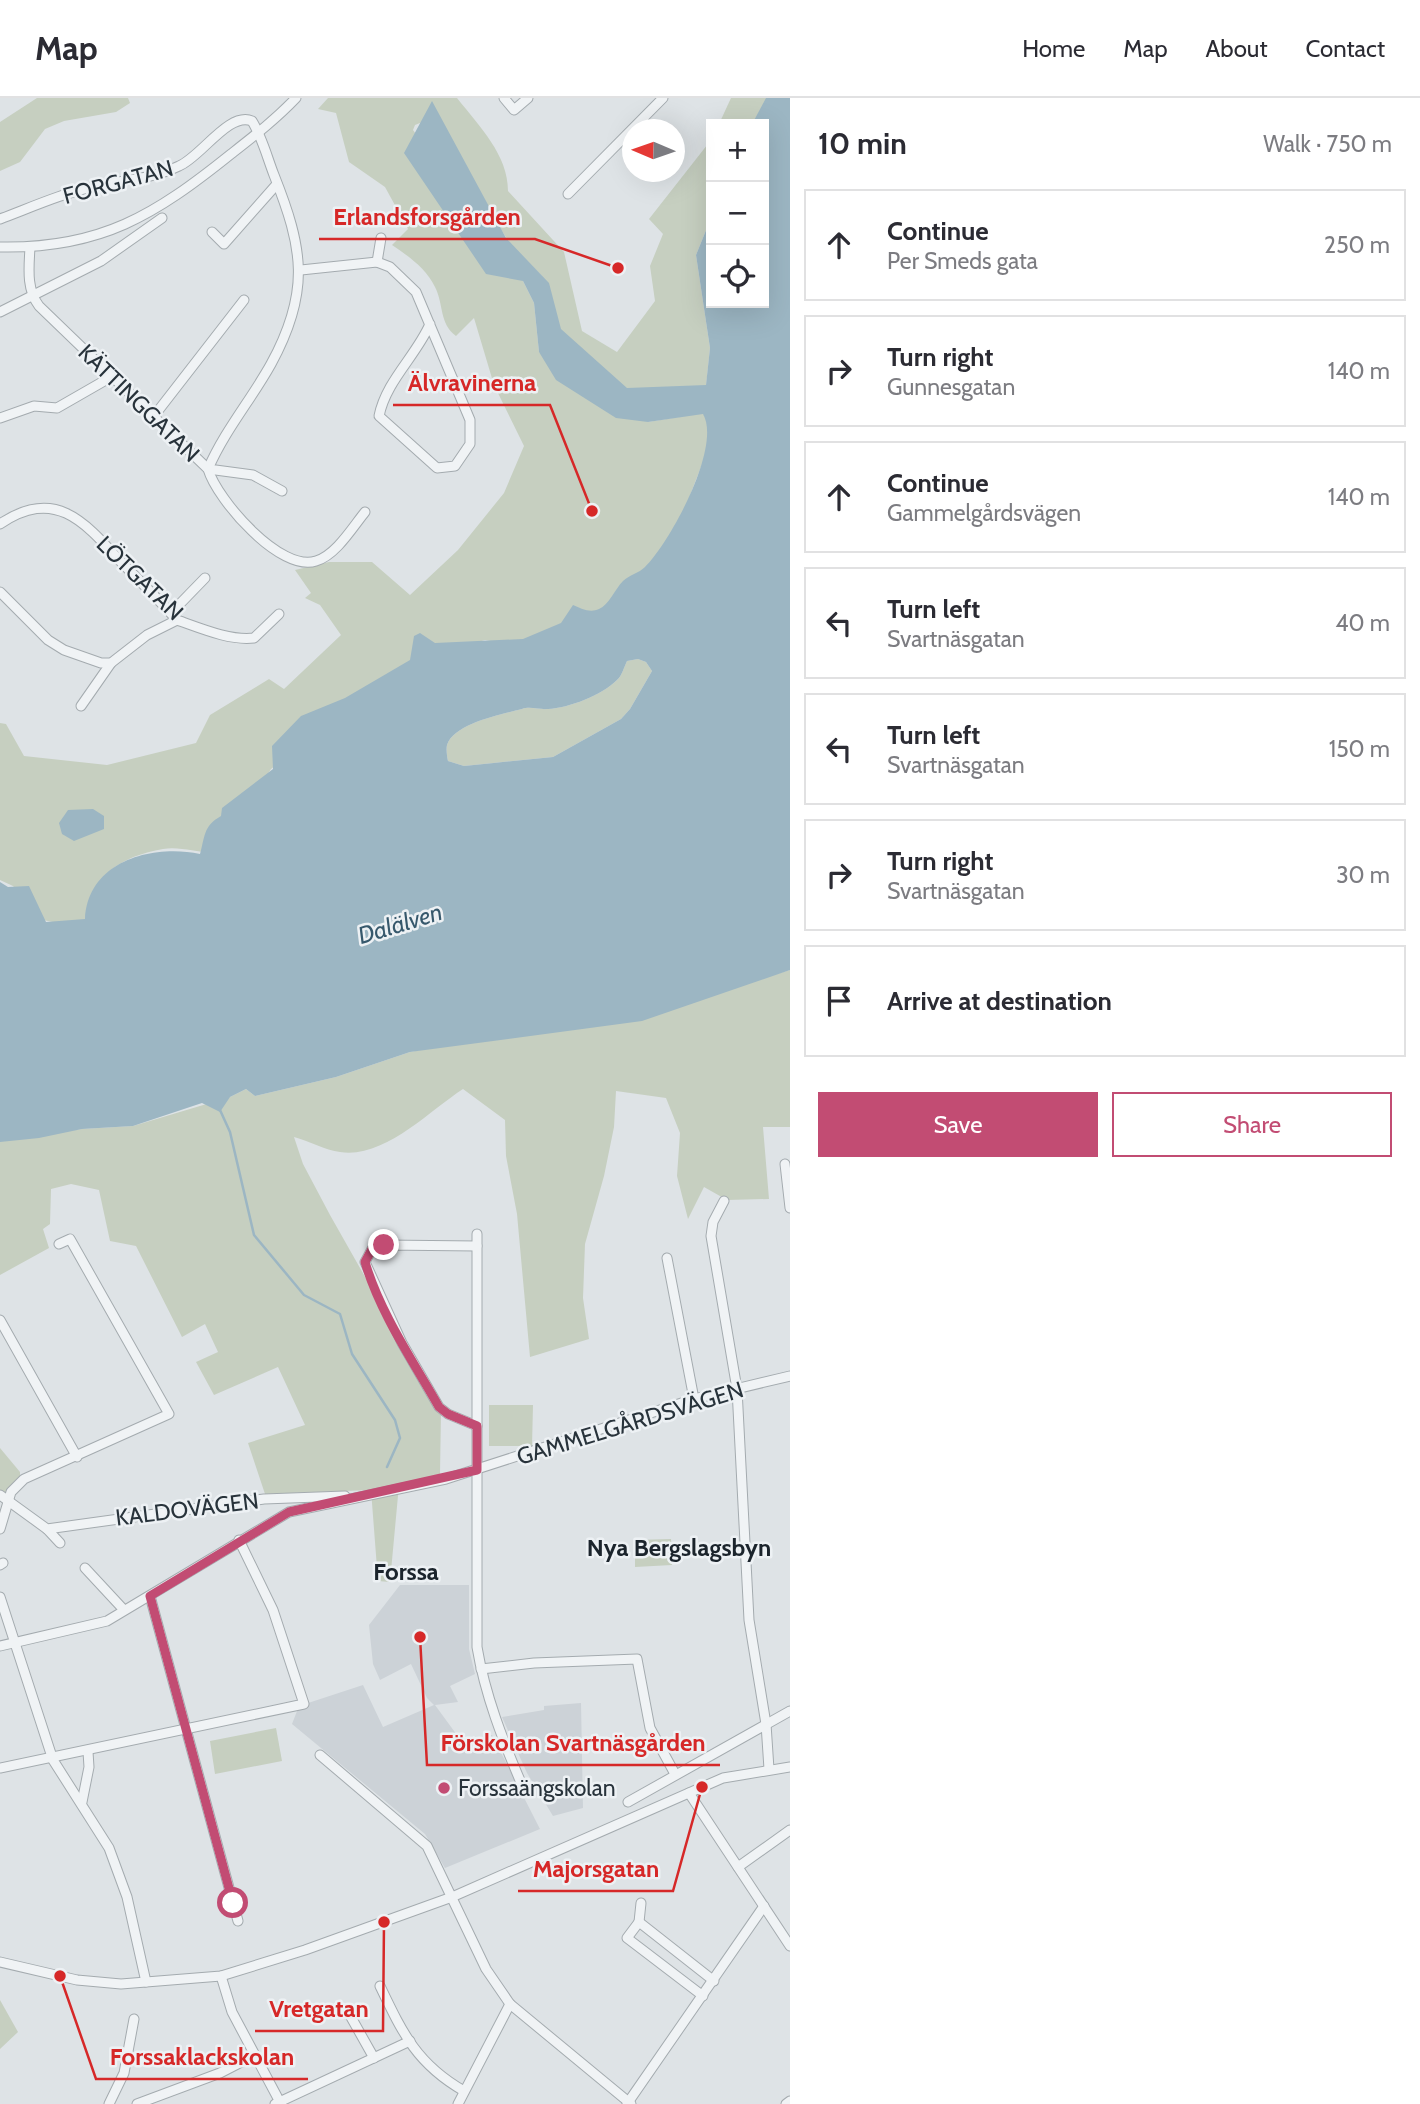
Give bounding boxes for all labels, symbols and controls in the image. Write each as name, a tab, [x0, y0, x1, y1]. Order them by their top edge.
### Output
text: Map	[35, 28, 98, 68]
text: Home	[1022, 34, 1085, 63]
text: Map	[1123, 34, 1168, 63]
text: About	[1206, 34, 1268, 63]
text: Contact	[1306, 34, 1385, 63]
north arrow	[622, 119, 685, 182]
map controls	[706, 119, 769, 308]
button: +	[706, 119, 769, 182]
text: 10 min	[818, 125, 907, 162]
text: Walk · 750 m	[1263, 130, 1392, 158]
street label: FORGATAN	[60, 154, 176, 210]
button: −	[706, 182, 769, 245]
callout: Erlandsforsgården	[319, 194, 535, 239]
text: Erlandsforsgården	[333, 202, 521, 231]
text: Continue	[887, 215, 989, 247]
icon: ahead	[820, 226, 858, 264]
text: 250 m	[1324, 231, 1390, 259]
button: locate	[706, 245, 769, 308]
text: Per Smeds gata	[887, 247, 1038, 275]
street label: KÄTTINGGATAN	[73, 338, 205, 468]
text: Turn right	[887, 341, 993, 373]
icon: right	[820, 352, 858, 390]
text: 140 m	[1328, 357, 1390, 385]
callout: Älvravinerna	[393, 360, 550, 405]
text: Älvravinerna	[408, 368, 536, 397]
text: Gunnesgatan	[887, 373, 1015, 401]
text: Continue	[887, 467, 989, 499]
icon: ahead	[820, 478, 858, 516]
text: 140 m	[1328, 483, 1390, 511]
text: Gammelgårdsvägen	[887, 499, 1081, 527]
street label: LÖTGATAN	[91, 530, 189, 626]
text: Turn left	[887, 593, 980, 625]
icon: left	[820, 604, 858, 642]
text: 40 m	[1335, 609, 1390, 637]
text: Svartnäsgatan	[887, 625, 1025, 653]
text: Turn left	[887, 719, 980, 751]
icon: left	[820, 730, 858, 768]
text: 150 m	[1329, 735, 1390, 763]
text: Svartnäsgatan	[887, 751, 1025, 779]
text: Turn right	[887, 845, 993, 877]
icon: right	[820, 856, 858, 894]
text: 30 m	[1336, 861, 1390, 889]
text: Svartnäsgatan	[887, 877, 1025, 905]
water label: Dalälven	[354, 897, 445, 950]
icon: arrive	[820, 982, 858, 1020]
text: Arrive at destination	[887, 985, 1112, 1017]
button: Save	[818, 1092, 1098, 1157]
button: Share	[1112, 1092, 1392, 1157]
route end	[368, 1229, 399, 1260]
street label: GAMMELGÅRDSVÄGEN	[513, 1374, 747, 1471]
street label: KALDOVÄGEN	[114, 1486, 260, 1532]
district label: Nya Bergslagsbyn	[587, 1533, 771, 1562]
district label: Forssa	[373, 1557, 439, 1586]
callout: Förskolan Svartnäsgården	[427, 1720, 720, 1765]
text: Förskolan Svartnäsgården	[440, 1728, 706, 1757]
place label: Forssaängskolan	[458, 1774, 616, 1802]
marker: Forssaängskolan	[436, 1780, 452, 1796]
callout: Majorsgatan	[518, 1846, 673, 1891]
text: Majorsgatan	[533, 1854, 659, 1883]
route start	[217, 1887, 248, 1918]
callout: Vretgatan	[255, 1986, 383, 2031]
text: Vretgatan	[269, 1994, 369, 2023]
callout: Forssaklackskolan	[96, 2034, 308, 2079]
text: Forssaklackskolan	[110, 2042, 294, 2071]

